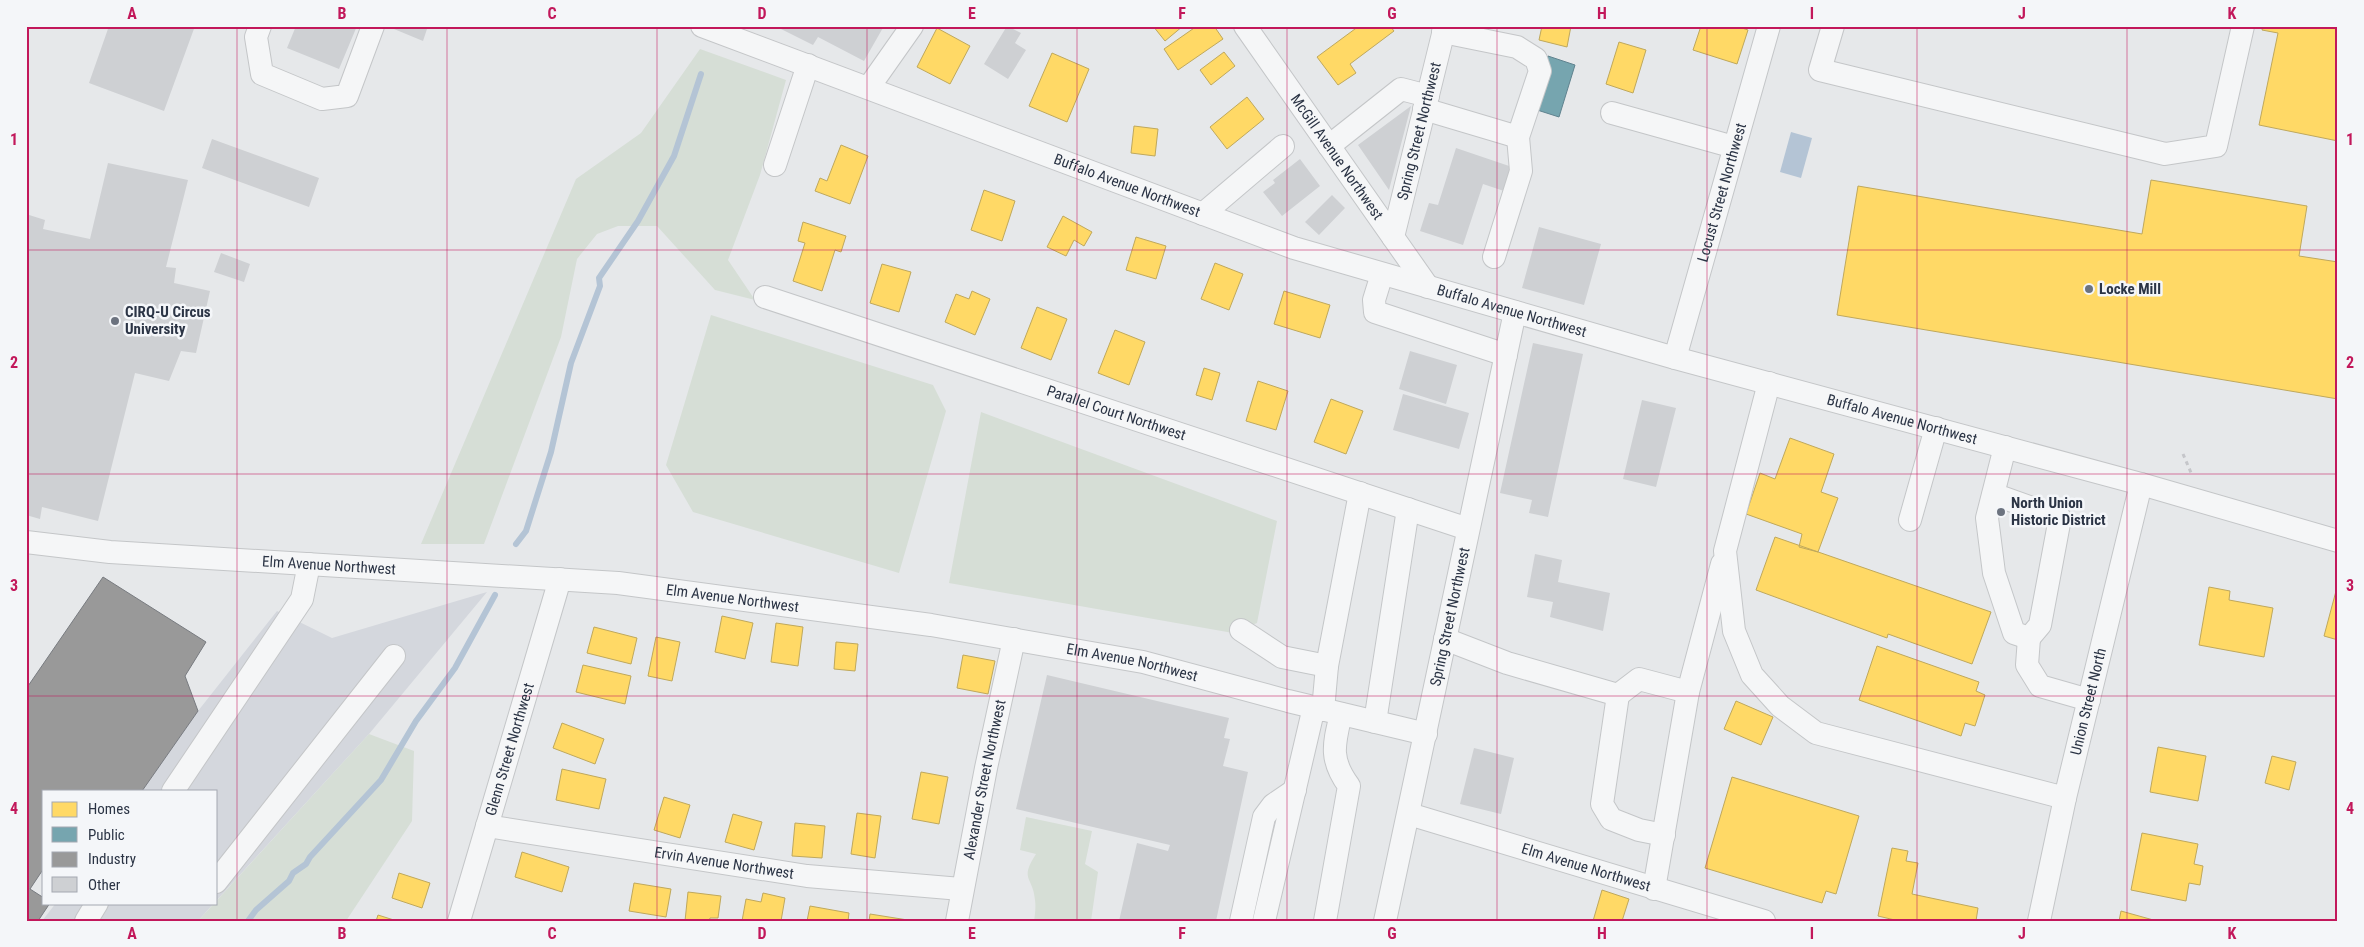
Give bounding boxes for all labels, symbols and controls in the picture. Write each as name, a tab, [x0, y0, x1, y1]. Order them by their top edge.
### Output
text: A	[127, 4, 137, 23]
text: B	[338, 4, 347, 23]
text: C	[547, 4, 557, 23]
text: D	[757, 4, 767, 23]
text: E	[968, 4, 976, 23]
text: F	[1178, 4, 1186, 23]
text: G	[1387, 4, 1397, 23]
text: H	[1597, 4, 1607, 23]
text: I	[1810, 4, 1814, 23]
text: J	[2018, 4, 2026, 23]
text: K	[2228, 4, 2237, 23]
street label: Spring Street Northwest	[1393, 60, 1445, 202]
street label: McGill Avenue Northwest	[1287, 91, 1387, 223]
street label: Locust Street Northwest	[1694, 121, 1750, 264]
text: 1	[10, 130, 18, 149]
text: 1	[2346, 130, 2354, 149]
street label: Buffalo Avenue Northwest	[1051, 150, 1203, 221]
place label: Locke Mill	[2099, 280, 2161, 298]
street label: Buffalo Avenue Northwest	[1435, 281, 1589, 341]
marker: Locke Mill	[2083, 283, 2095, 295]
place label: CIRQ-U Circus University	[125, 303, 211, 338]
marker: CIRQ-U Circus University	[109, 315, 121, 327]
text: 2	[10, 353, 18, 372]
text: 2	[2346, 353, 2354, 372]
street label: Parallel Court Northwest	[1044, 382, 1188, 444]
street label: Buffalo Avenue Northwest	[1825, 390, 1979, 448]
place label: North Union Historic District	[2011, 494, 2106, 529]
marker: North Union Historic District	[1995, 506, 2007, 518]
street label: Spring Street Northwest	[1426, 546, 1473, 688]
street label: Elm Avenue Northwest	[262, 552, 396, 578]
text: 3	[10, 576, 18, 595]
text: 3	[2346, 576, 2354, 595]
street label: Elm Avenue Northwest	[665, 581, 800, 616]
street label: Elm Avenue Northwest	[1065, 640, 1200, 685]
street label: Union Street North	[2067, 646, 2110, 757]
street label: Glenn Street Northwest	[482, 681, 538, 818]
street label: Alexander Street Northwest	[960, 698, 1010, 861]
legend	[42, 790, 218, 904]
text: 4	[10, 799, 18, 818]
text: 4	[2346, 799, 2354, 818]
text: Homes	[88, 800, 130, 818]
text: Public	[88, 826, 125, 844]
street label: Elm Avenue Northwest	[1519, 839, 1653, 895]
street label: Ervin Avenue Northwest	[653, 843, 795, 883]
text: Industry	[88, 850, 136, 868]
text: Other	[88, 876, 121, 894]
text: A	[127, 924, 137, 943]
text: B	[338, 924, 347, 943]
text: C	[547, 924, 557, 943]
text: D	[757, 924, 767, 943]
text: E	[968, 924, 976, 943]
text: F	[1178, 924, 1186, 943]
text: G	[1387, 924, 1397, 943]
text: H	[1597, 924, 1607, 943]
text: I	[1810, 924, 1814, 943]
text: J	[2018, 924, 2026, 943]
text: K	[2228, 924, 2237, 943]

